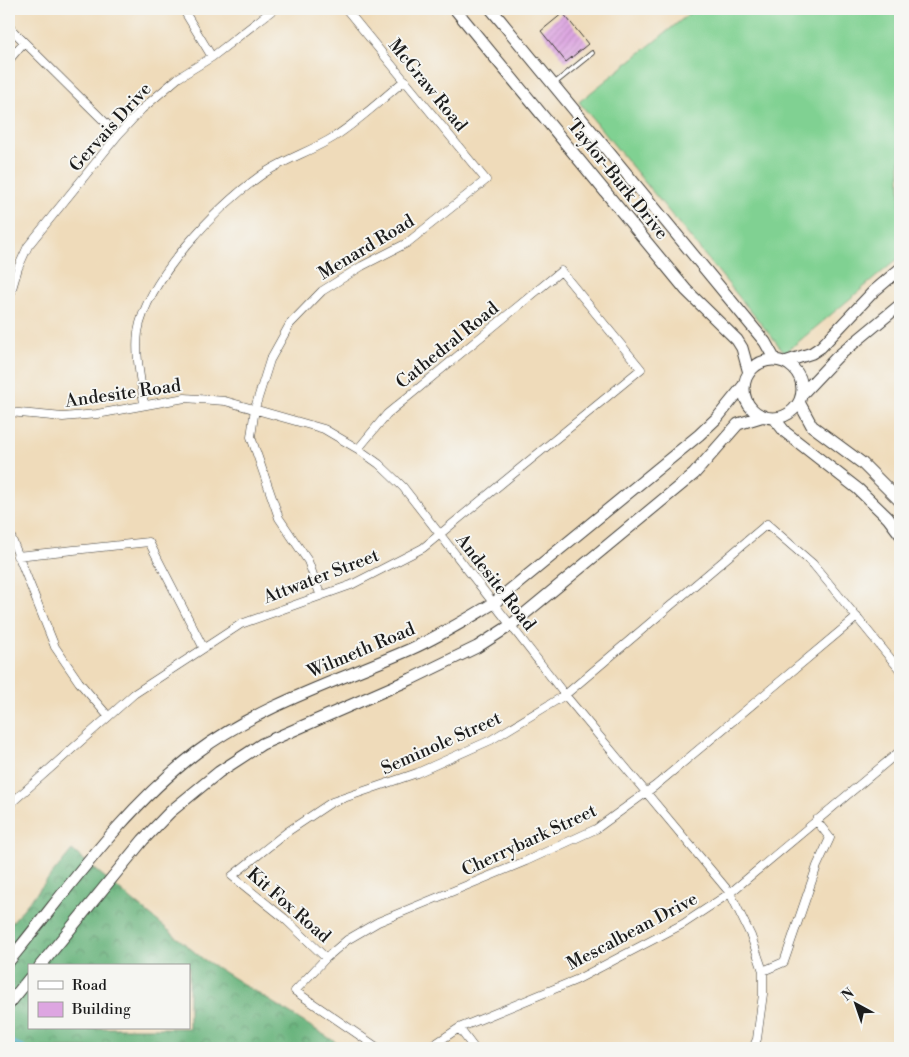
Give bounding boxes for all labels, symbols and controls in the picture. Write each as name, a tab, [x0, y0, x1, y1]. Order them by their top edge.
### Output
street label: McGraw Road	[383, 34, 473, 137]
street label: Gervais Drive	[64, 78, 156, 177]
street label: Taylor-Burk Drive	[562, 115, 673, 244]
street label: Menard Road	[314, 209, 419, 285]
street label: Cathedral Road	[391, 296, 504, 394]
street label: Andesite Road	[63, 374, 183, 413]
street label: Andesite Road	[450, 528, 541, 636]
street label: Attwater Street	[259, 544, 383, 609]
street label: Wilmeth Road	[303, 617, 419, 684]
street label: Seminole Street	[378, 706, 505, 780]
street label: Cherrybark Street	[458, 799, 601, 882]
street label: Kit Fox Road	[242, 863, 336, 949]
street label: Mescalbean Drive	[563, 887, 702, 976]
legend	[28, 964, 190, 1030]
text: Road	[72, 976, 107, 995]
north arrow	[832, 980, 882, 1030]
text: N	[838, 984, 858, 1005]
text: Building	[71, 1000, 131, 1019]

